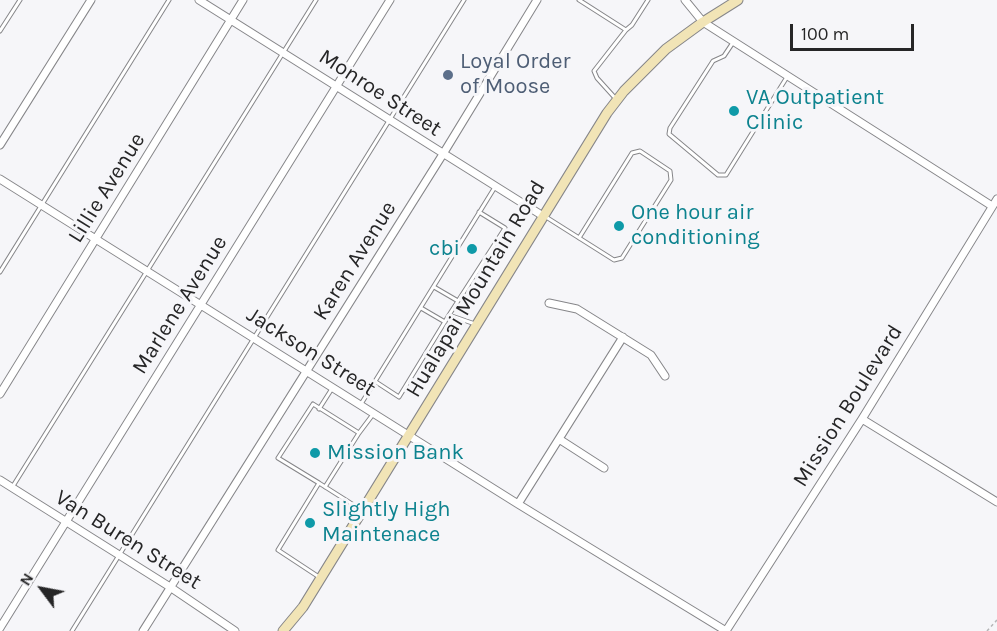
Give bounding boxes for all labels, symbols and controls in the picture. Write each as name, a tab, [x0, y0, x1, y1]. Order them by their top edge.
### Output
scale bar	[793, 12, 918, 50]
text: 100 m	[801, 23, 849, 45]
street label: Monroe Street	[314, 44, 446, 142]
place label: Loyal Order of Moose	[460, 49, 570, 100]
marker: Loyal Order of Moose	[441, 68, 455, 82]
place label: VA Outpatient Clinic	[746, 85, 884, 136]
marker: VA Outpatient Clinic	[727, 104, 741, 118]
street label: Lillie Avenue	[63, 128, 151, 248]
street label: Hualapai Mountain Road	[401, 176, 551, 402]
street label: Karen Avenue	[308, 196, 402, 326]
place label: One hour air conditioning	[631, 200, 760, 252]
marker: One hour air conditioning	[612, 219, 626, 233]
street label: Marlene Avenue	[127, 231, 233, 379]
place label: cbi	[429, 236, 460, 262]
marker: cbi	[465, 242, 479, 256]
street label: Jackson Street	[242, 302, 380, 402]
street label: Mission Boulevard	[788, 320, 908, 492]
place label: Mission Bank	[327, 440, 464, 466]
marker: Mission Bank	[308, 446, 322, 460]
street label: Van Buren Street	[50, 484, 206, 596]
place label: Slightly High Maintenace	[322, 497, 451, 548]
marker: Slightly High Maintenace	[303, 516, 317, 530]
north arrow	[12, 559, 72, 619]
text: N	[15, 569, 37, 589]

